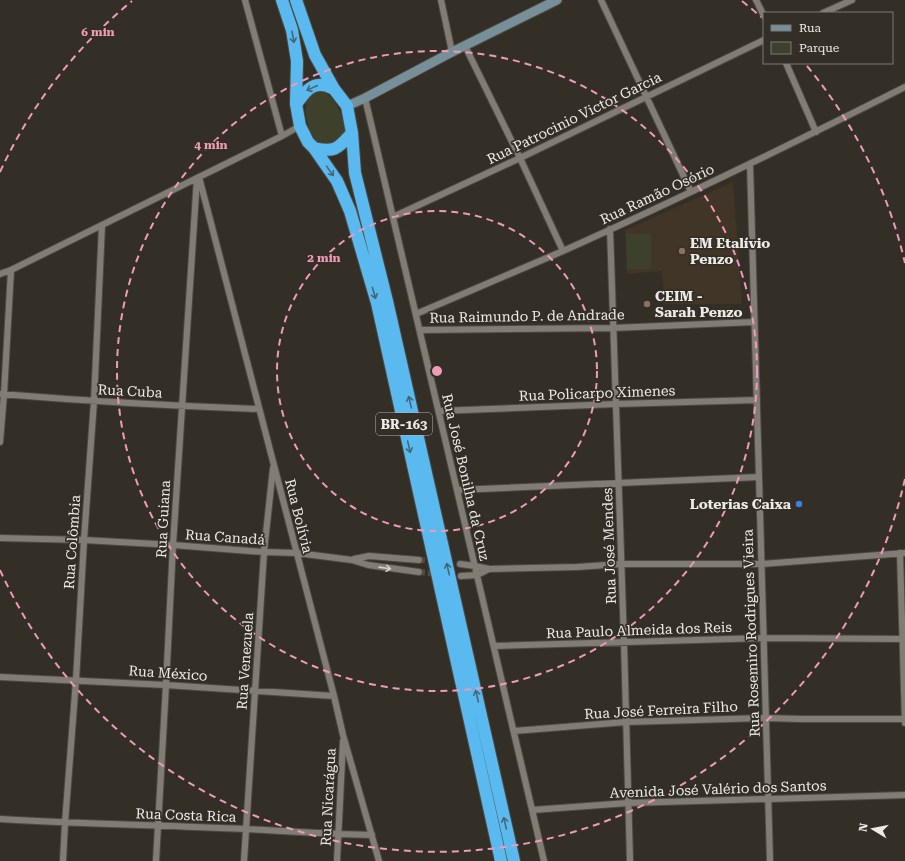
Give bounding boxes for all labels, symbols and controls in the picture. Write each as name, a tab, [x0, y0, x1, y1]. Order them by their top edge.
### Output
legend	[763, 12, 893, 64]
text: Rua	[799, 21, 822, 35]
text: 6 min	[81, 25, 115, 39]
one-way arrow	[289, 30, 297, 43]
text: Parque	[799, 41, 840, 55]
street label: Rua Patrocinio Victor Garcia	[484, 69, 664, 167]
one-way arrow	[306, 85, 318, 93]
text: 4 min	[194, 138, 228, 152]
street label: Rua Ramão Osório	[597, 161, 717, 227]
one-way arrow	[326, 166, 334, 177]
place label: EM Etalívio Penzo	[690, 235, 770, 267]
marker: EM Etalívio Penzo	[677, 246, 687, 256]
text: 2 min	[307, 251, 341, 265]
one-way arrow	[371, 286, 378, 299]
place label: CEIM - Sarah Penzo	[655, 288, 743, 320]
marker: CEIM - Sarah Penzo	[642, 299, 652, 309]
street label: Rua Raimundo P. de Andrade	[429, 306, 625, 326]
centre of rings	[430, 364, 444, 378]
street label: Rua Cuba	[97, 381, 163, 401]
street label: Rua Policarpo Ximenes	[519, 382, 676, 404]
street label: Rua José Bonilha da Cruz	[439, 392, 493, 562]
one-way arrow	[406, 395, 414, 408]
road number: BR-163	[376, 413, 432, 435]
one-way arrow	[405, 440, 413, 453]
street label: Rua Bolívia	[282, 477, 316, 555]
street label: Rua Guiana	[153, 479, 173, 558]
street label: Rua José Mendes	[599, 487, 619, 605]
street label: Rua Colômbia	[61, 494, 83, 590]
place label: Loterias Caixa	[690, 496, 792, 512]
marker: Loterias Caixa	[794, 499, 804, 509]
street label: Rua Canadá	[185, 526, 266, 548]
street label: Rua Rosemiro Rodrigues Vieira	[739, 528, 763, 737]
one-way arrow	[444, 563, 452, 576]
one-way arrow	[378, 564, 391, 571]
street label: Rua Venezuela	[234, 611, 256, 710]
street label: Rua Paulo Almeida dos Reis	[546, 619, 733, 641]
street label: Rua México	[128, 662, 208, 684]
one-way arrow	[472, 690, 480, 703]
street label: Rua José Ferreira Filho	[584, 698, 738, 722]
street label: Rua Nicarágua	[317, 747, 339, 846]
street label: Avenida José Valério dos Santos	[609, 777, 827, 801]
street label: Rua Costa Rica	[135, 805, 237, 825]
north arrow	[853, 809, 893, 849]
one-way arrow	[501, 817, 509, 830]
text: N	[857, 822, 871, 833]

